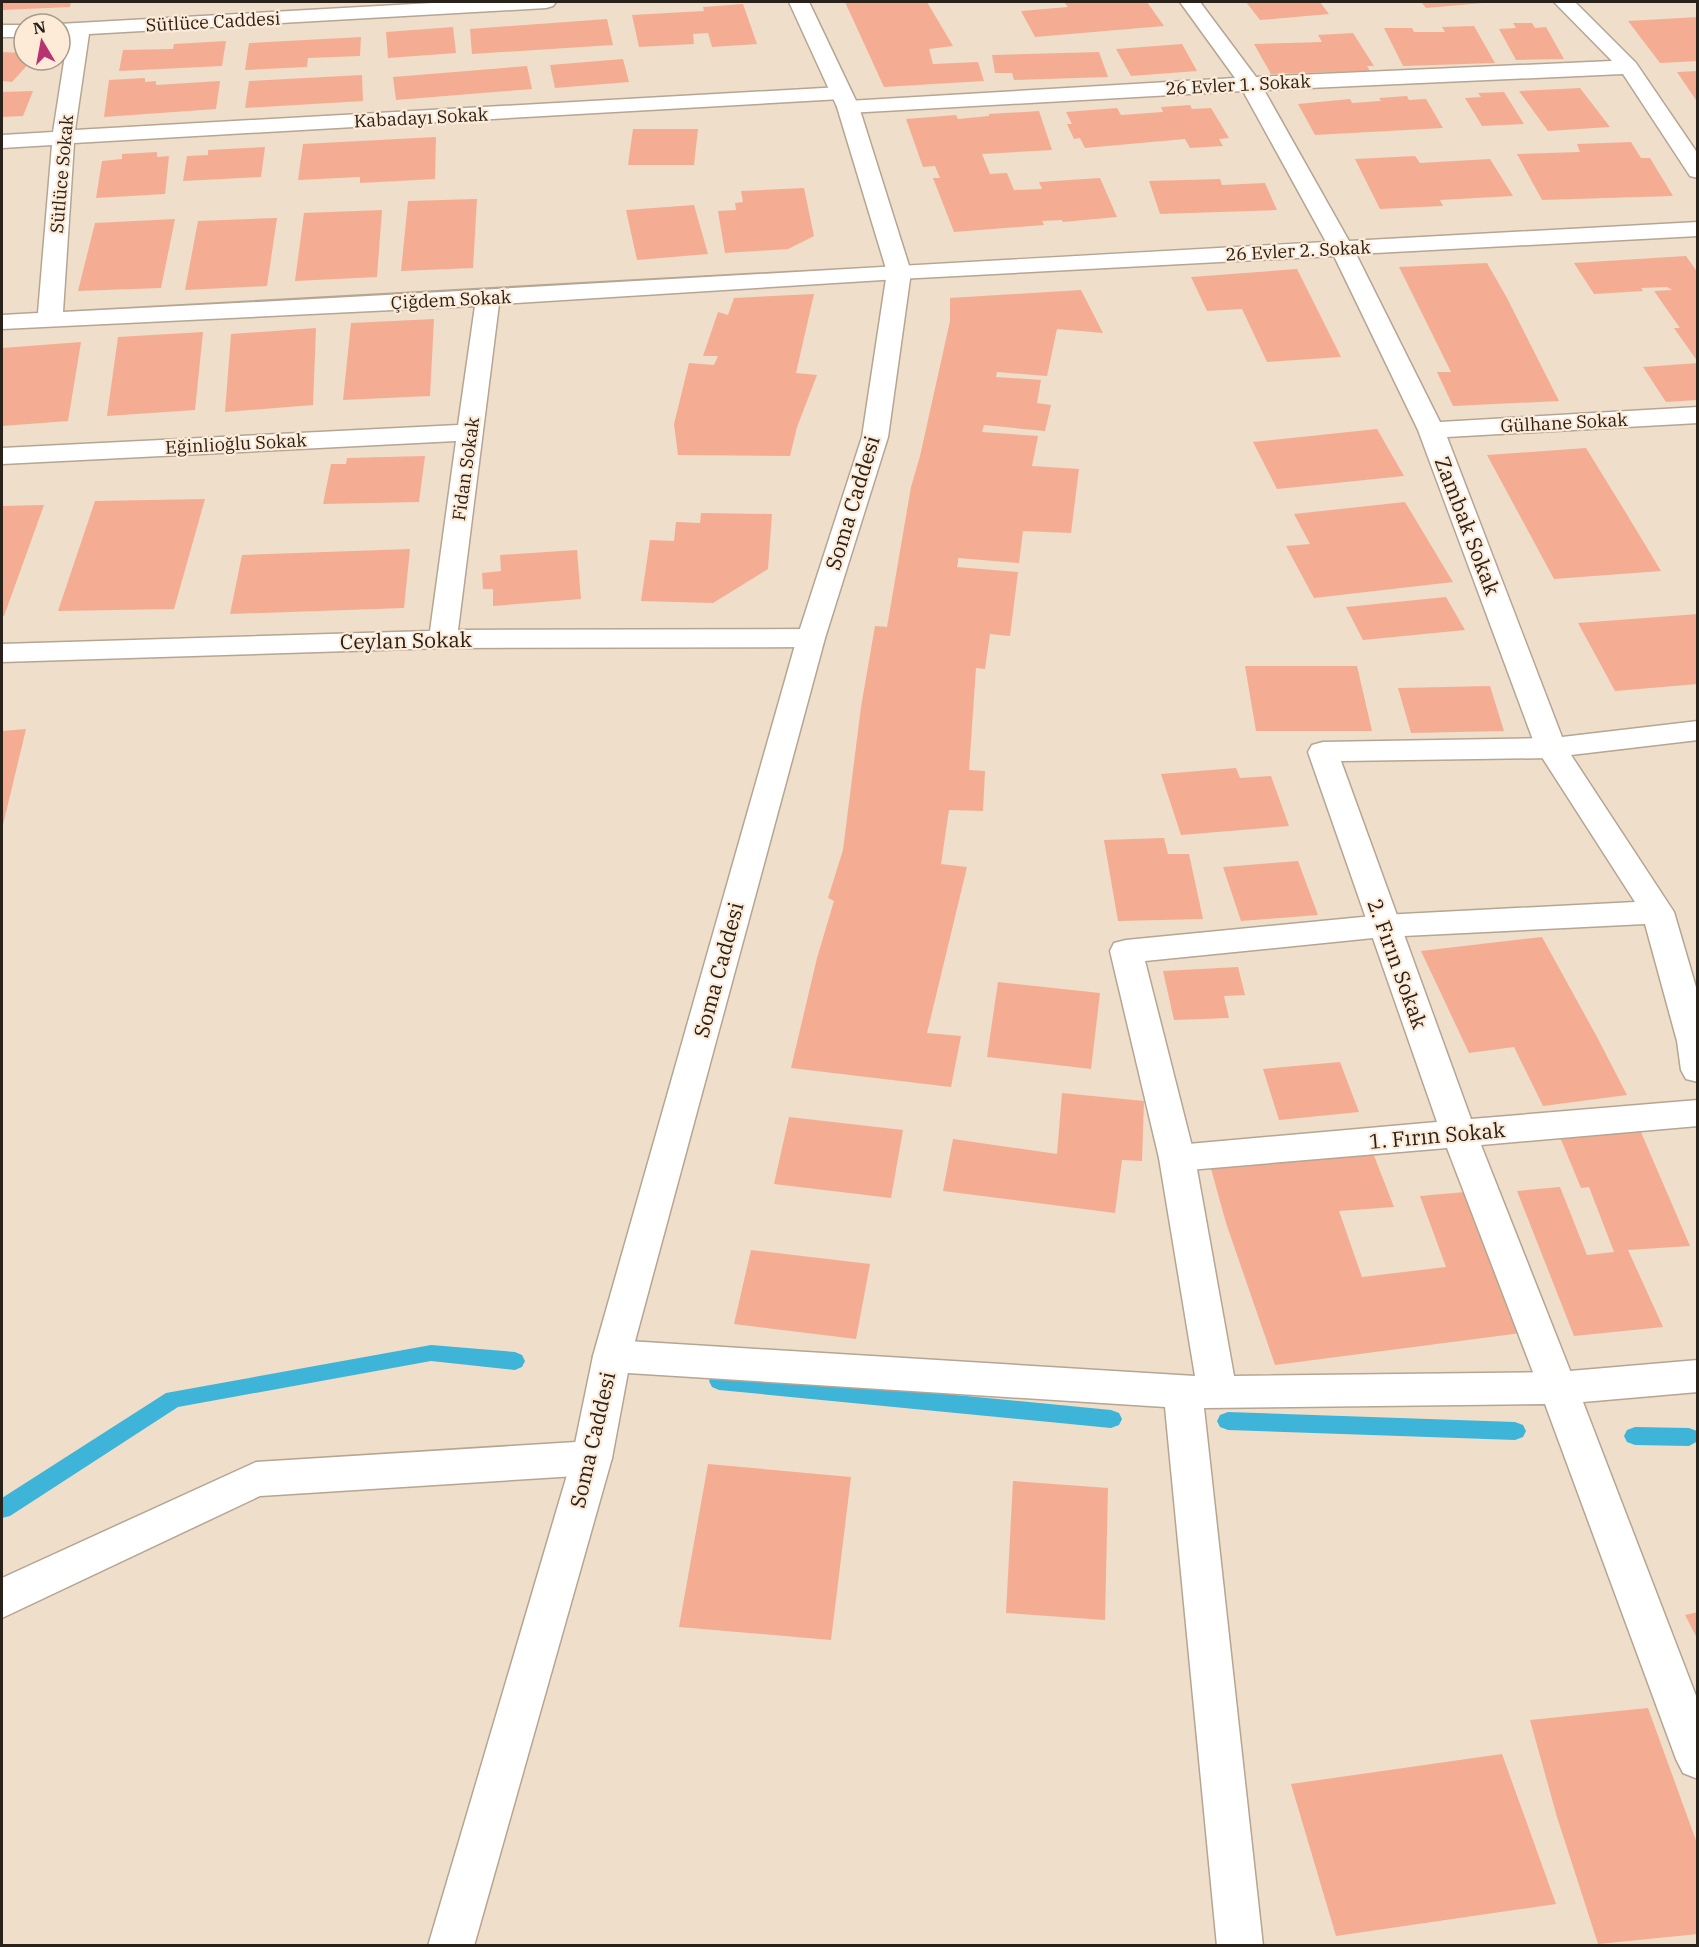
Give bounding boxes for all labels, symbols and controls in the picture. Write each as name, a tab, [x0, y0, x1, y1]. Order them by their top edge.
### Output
street label: Sütlüce Caddesi	[145, 6, 281, 37]
north arrow	[12, 12, 72, 72]
text: N	[31, 16, 47, 38]
street label: 26 Evler 1. Sokak	[1165, 69, 1312, 100]
street label: Kabadayı Sokak	[353, 102, 489, 133]
street label: Sütlüce Sokak	[45, 113, 78, 234]
street label: 26 Evler 2. Sokak	[1225, 235, 1372, 266]
street label: Çiğdem Sokak	[390, 285, 512, 314]
street label: Gülhane Sokak	[1500, 408, 1629, 437]
street label: Fidan Sokak	[447, 415, 484, 522]
street label: Eğinlioğlu Sokak	[165, 428, 308, 459]
street label: Soma Caddesi	[818, 432, 886, 573]
street label: Zambak Sokak	[1429, 452, 1508, 600]
street label: Ceylan Sokak	[340, 625, 473, 655]
street label: 2. Fırın Sokak	[1361, 895, 1435, 1033]
street label: Soma Caddesi	[687, 899, 750, 1041]
street label: 1. Fırın Sokak	[1368, 1115, 1507, 1155]
street label: Soma Caddesi	[563, 1369, 621, 1511]

